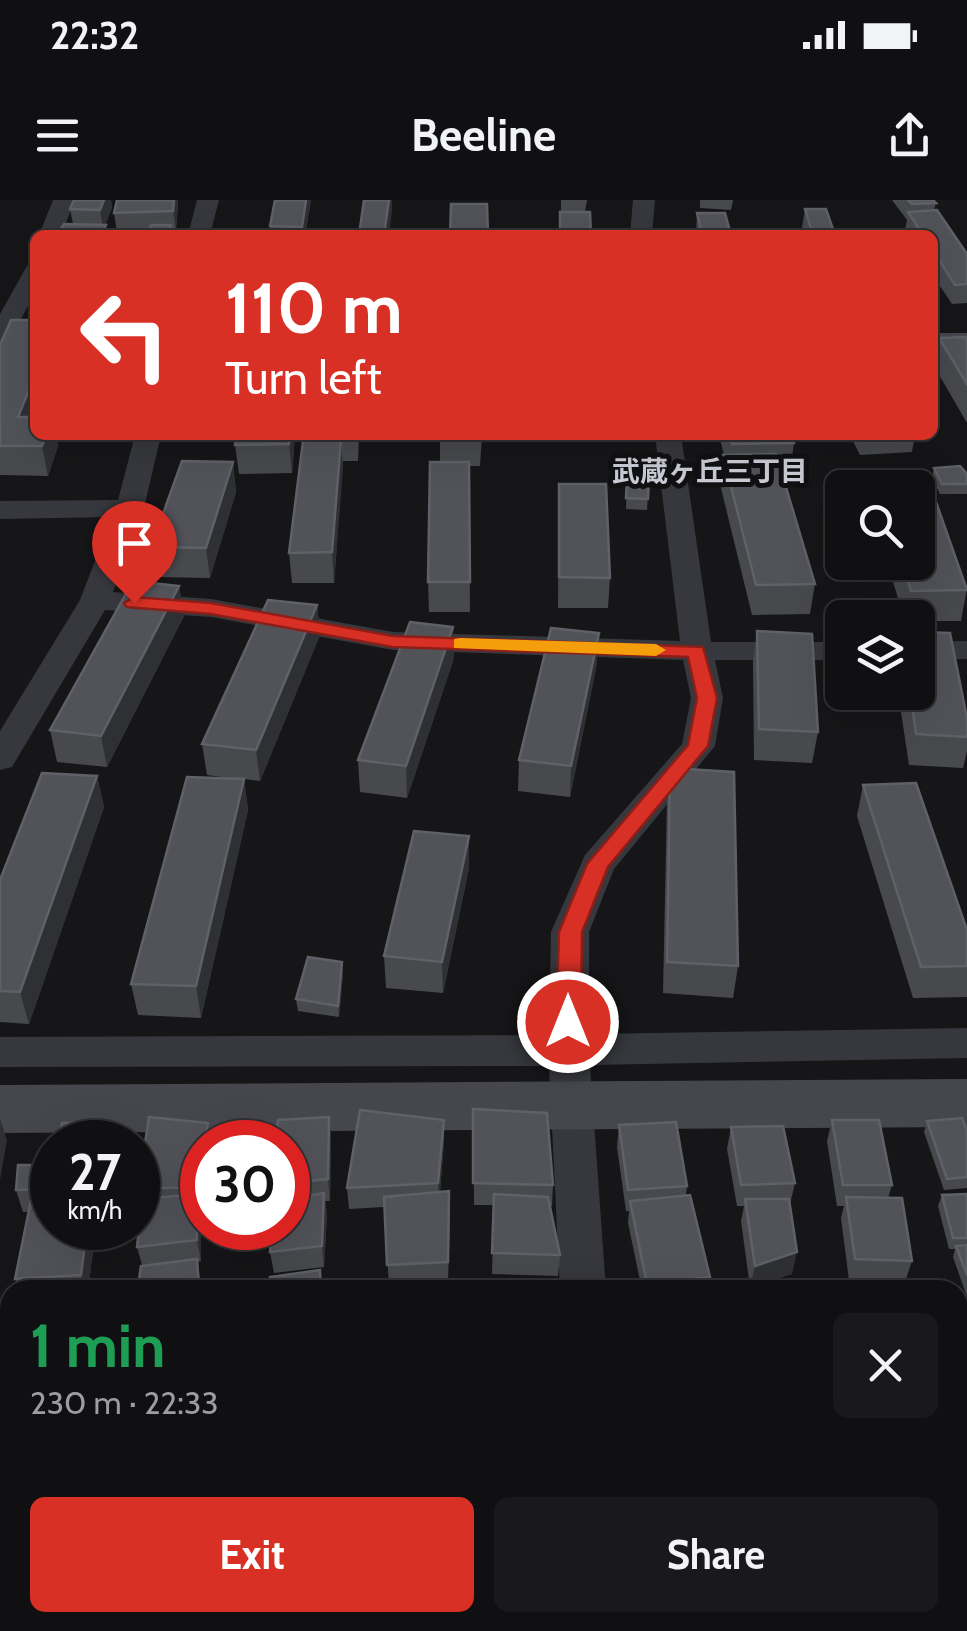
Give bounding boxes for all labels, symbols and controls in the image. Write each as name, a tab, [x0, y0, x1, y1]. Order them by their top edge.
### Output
text: 22:32	[50, 12, 139, 59]
icon: menu	[30, 108, 85, 163]
text: Beeline	[411, 108, 556, 162]
icon: share	[882, 108, 937, 163]
text: 110 m	[225, 265, 403, 351]
icon: left	[60, 270, 190, 400]
text: Turn left	[225, 351, 382, 405]
district label: 武蔵ヶ丘三丁目	[612, 454, 808, 488]
map controls	[825, 470, 935, 710]
button: search	[825, 470, 935, 580]
pin	[92, 501, 177, 604]
icon: arrive	[107, 516, 162, 571]
button: layers	[825, 600, 935, 710]
position arrow	[516, 970, 620, 1074]
speed limit sign: 30	[180, 1120, 310, 1250]
text: 27	[69, 1142, 121, 1203]
text: km/h	[68, 1195, 122, 1225]
text: 1 min	[30, 1309, 165, 1382]
button: close	[833, 1313, 938, 1418]
text: 230 m · 22:33	[30, 1383, 219, 1422]
button: Exit	[30, 1497, 474, 1612]
button: Share	[494, 1497, 938, 1612]

